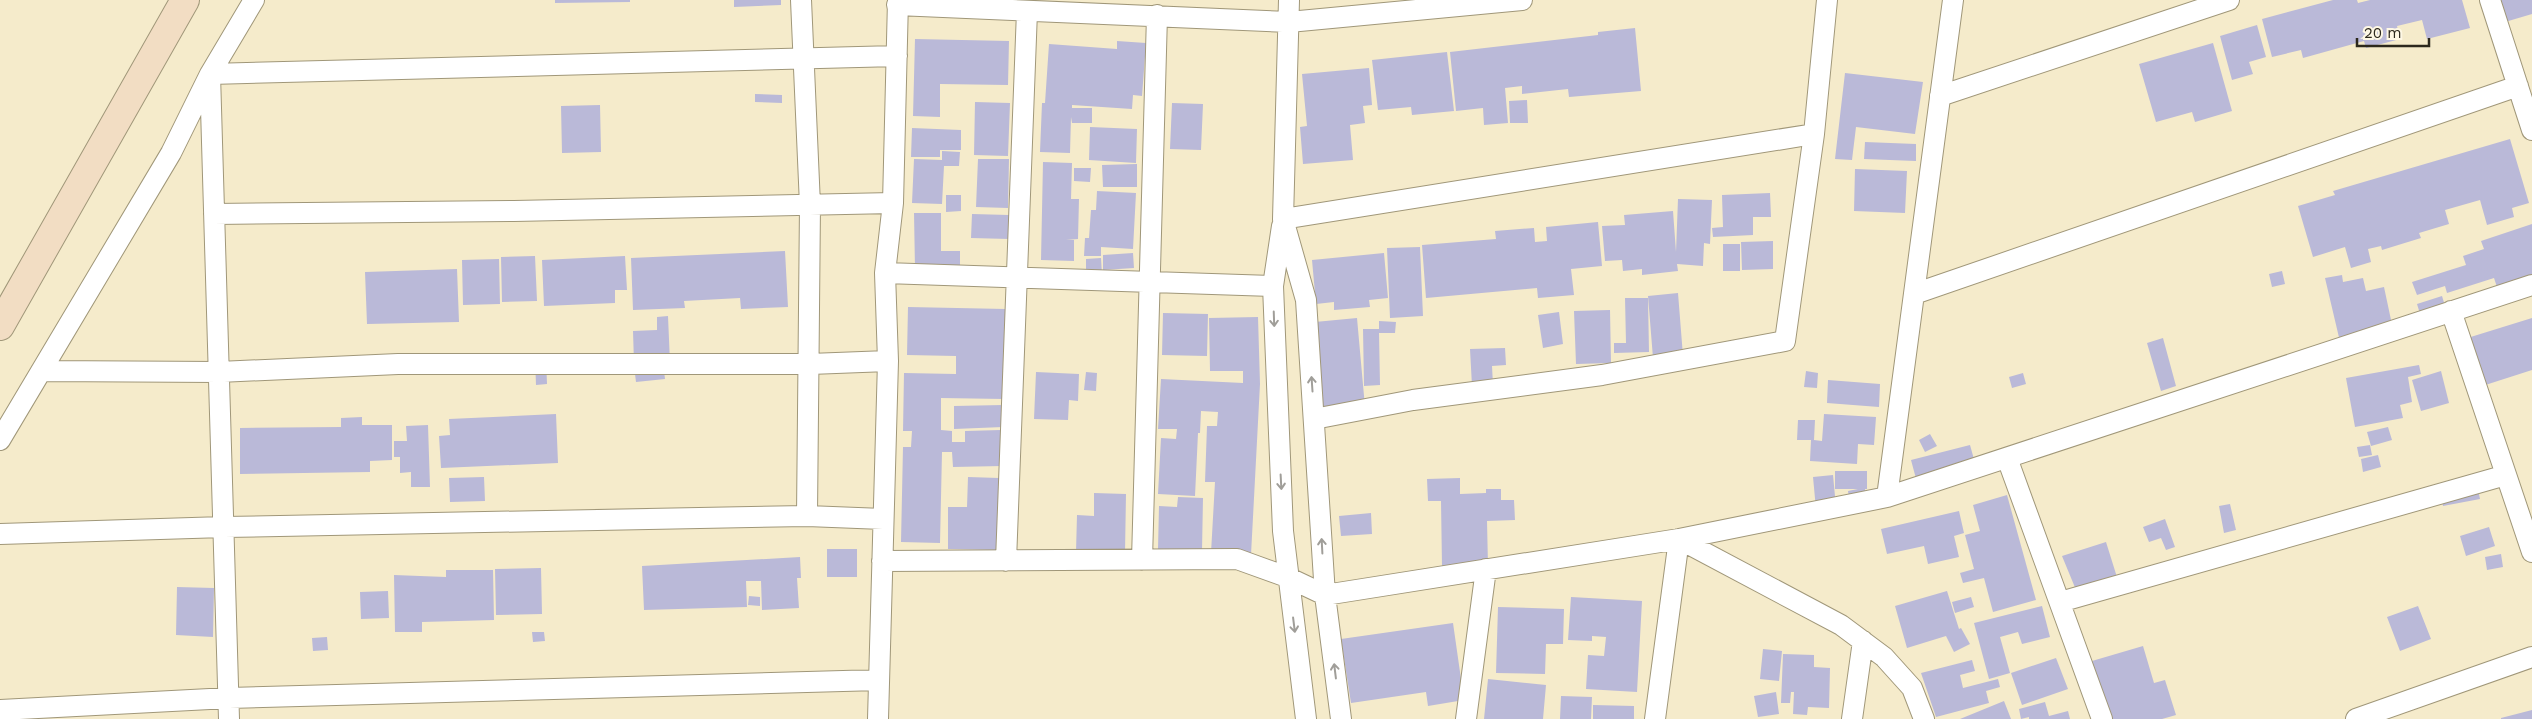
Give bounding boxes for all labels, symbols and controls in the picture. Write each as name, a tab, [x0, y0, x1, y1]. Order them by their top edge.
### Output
scale bar	[2357, 15, 2430, 47]
text: 20 m	[2364, 24, 2402, 42]
one-way arrow	[1270, 311, 1279, 327]
one-way arrow	[1307, 376, 1316, 392]
one-way arrow	[1276, 474, 1285, 490]
one-way arrow	[1318, 538, 1327, 554]
one-way arrow	[1289, 617, 1299, 633]
one-way arrow	[1330, 663, 1340, 679]

